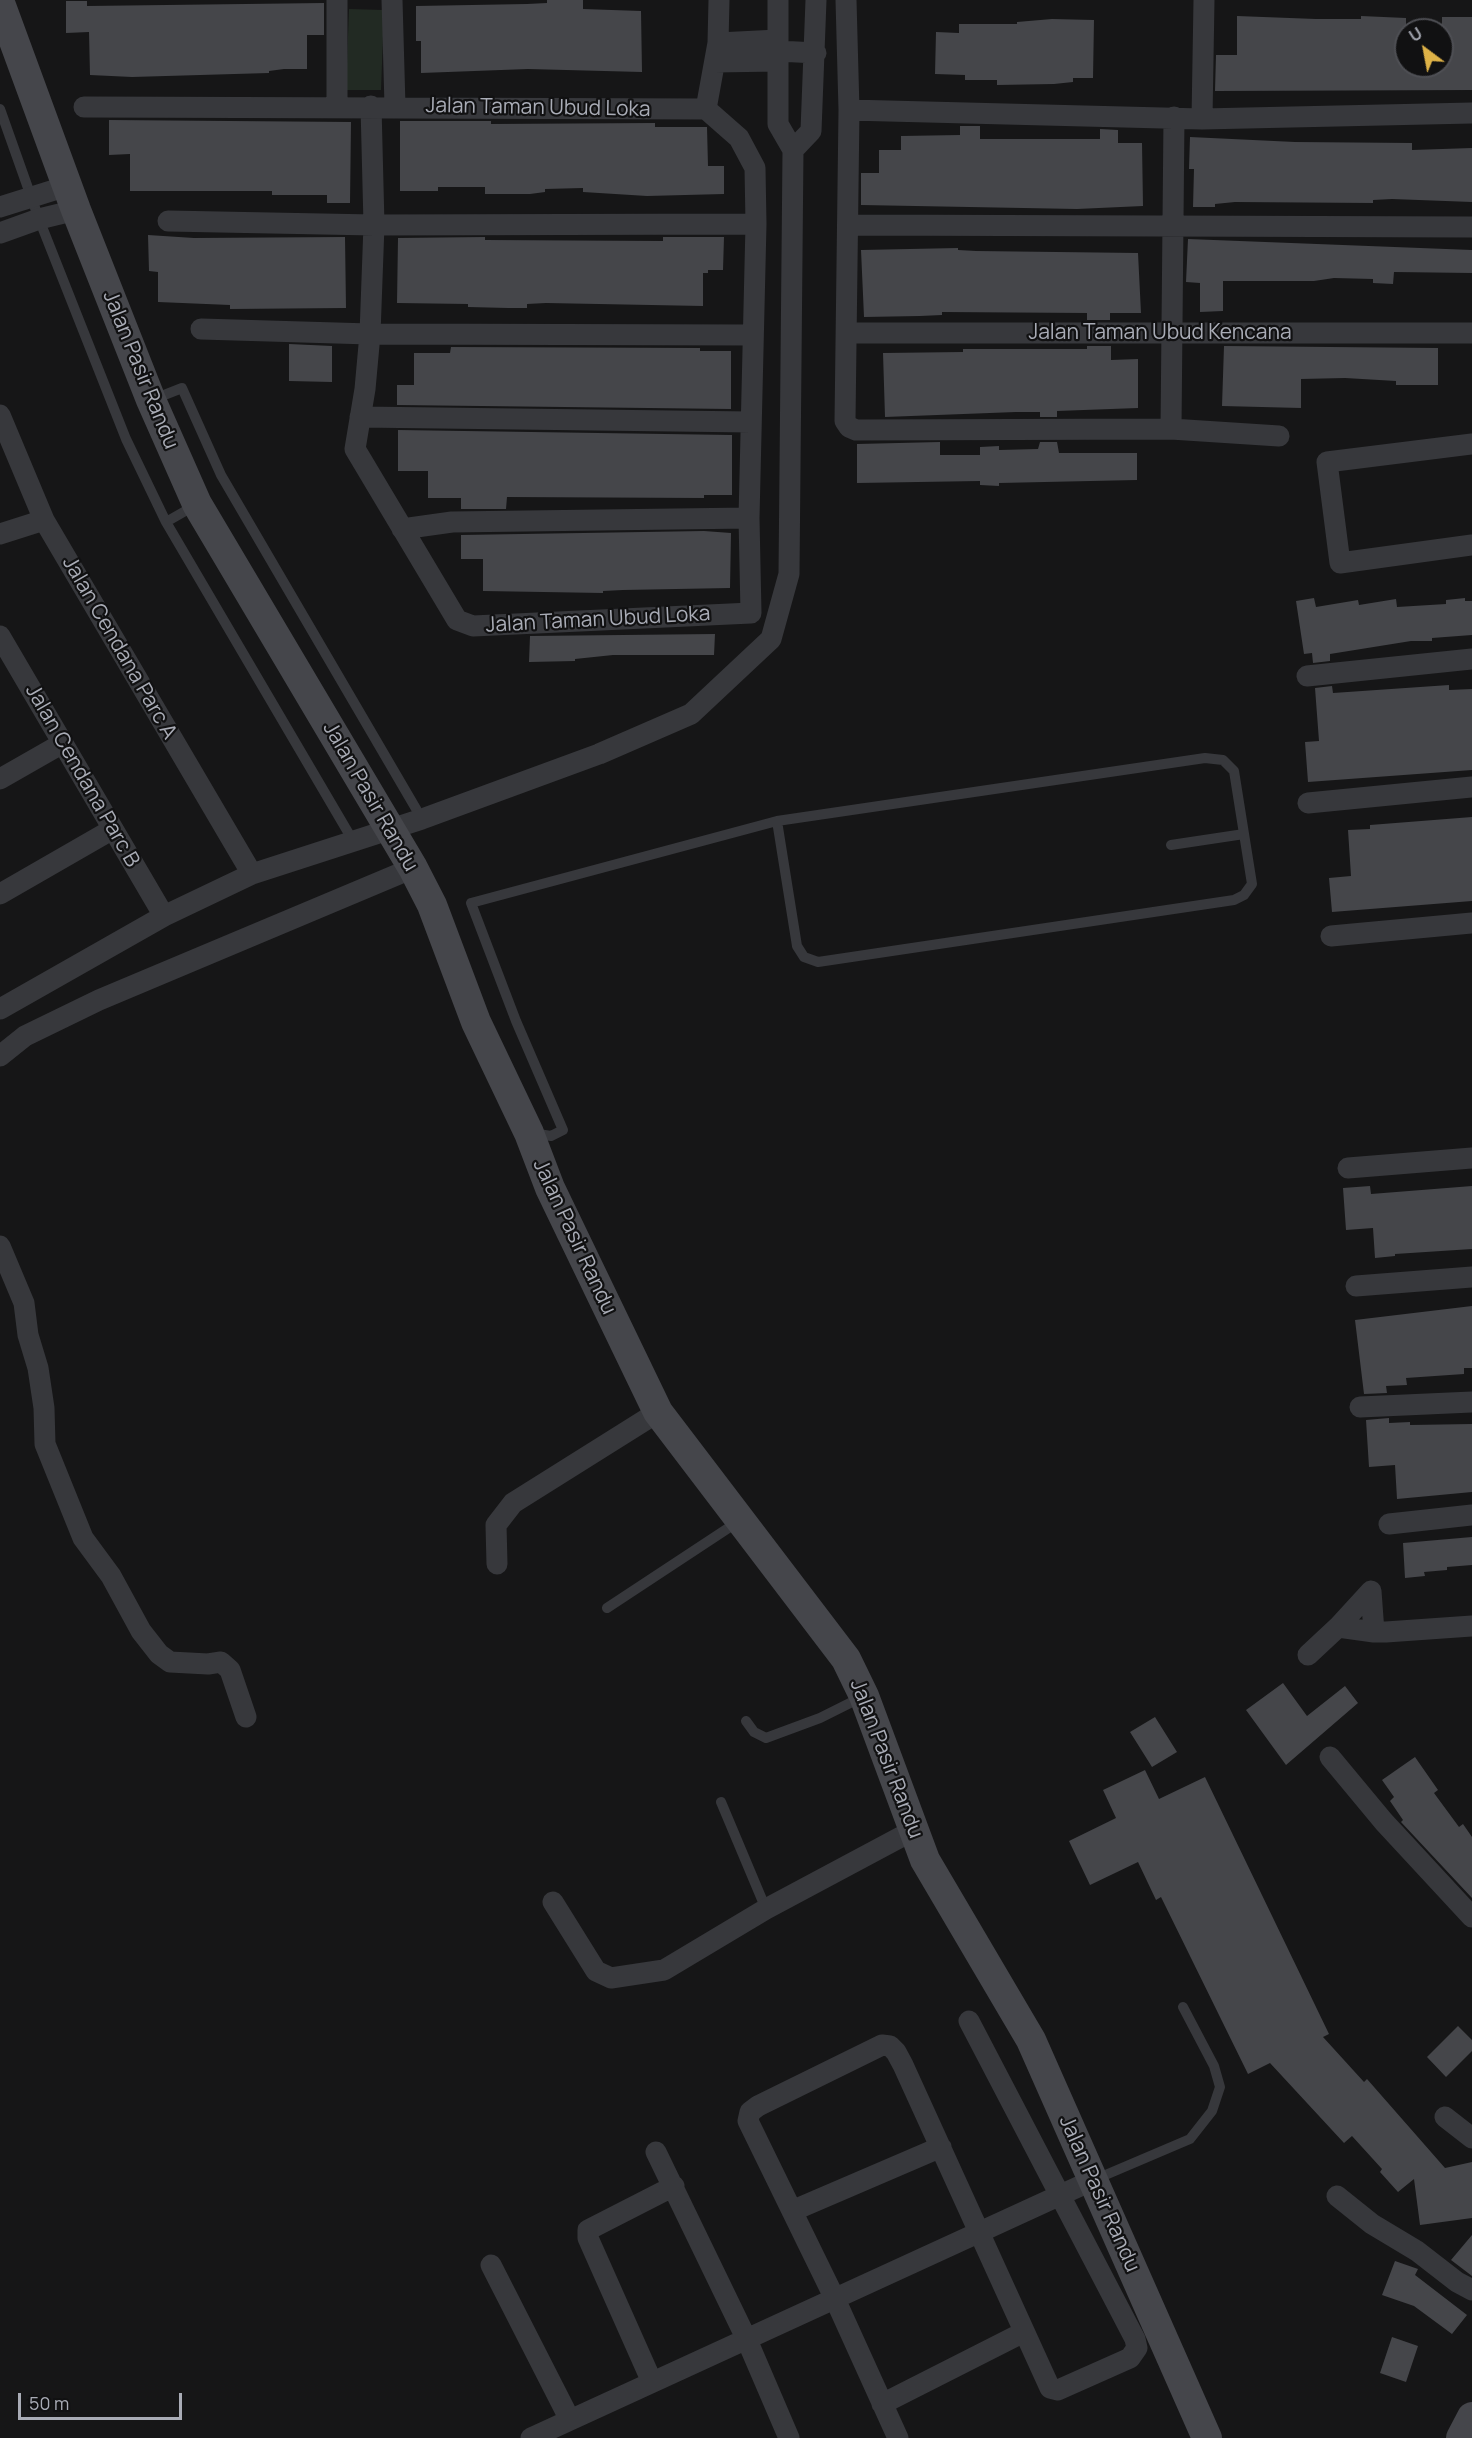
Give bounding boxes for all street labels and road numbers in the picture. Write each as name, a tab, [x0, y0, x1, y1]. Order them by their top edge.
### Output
street label: Jalan Taman Ubud Loka	[425, 93, 651, 123]
street label: Jalan Pasir Randu	[97, 287, 183, 453]
street label: Jalan Taman Ubud Kencana	[1028, 320, 1292, 346]
street label: Jalan Cendana Parc A	[56, 552, 182, 744]
street label: Jalan Taman Ubud Loka	[485, 602, 711, 638]
street label: Jalan Cendana Parc B	[19, 680, 145, 872]
street label: Jalan Pasir Randu	[317, 718, 423, 876]
street label: Jalan Pasir Randu	[527, 1155, 621, 1319]
street label: Jalan Pasir Randu	[844, 1676, 928, 1842]
street label: Jalan Pasir Randu	[1053, 2112, 1145, 2276]

